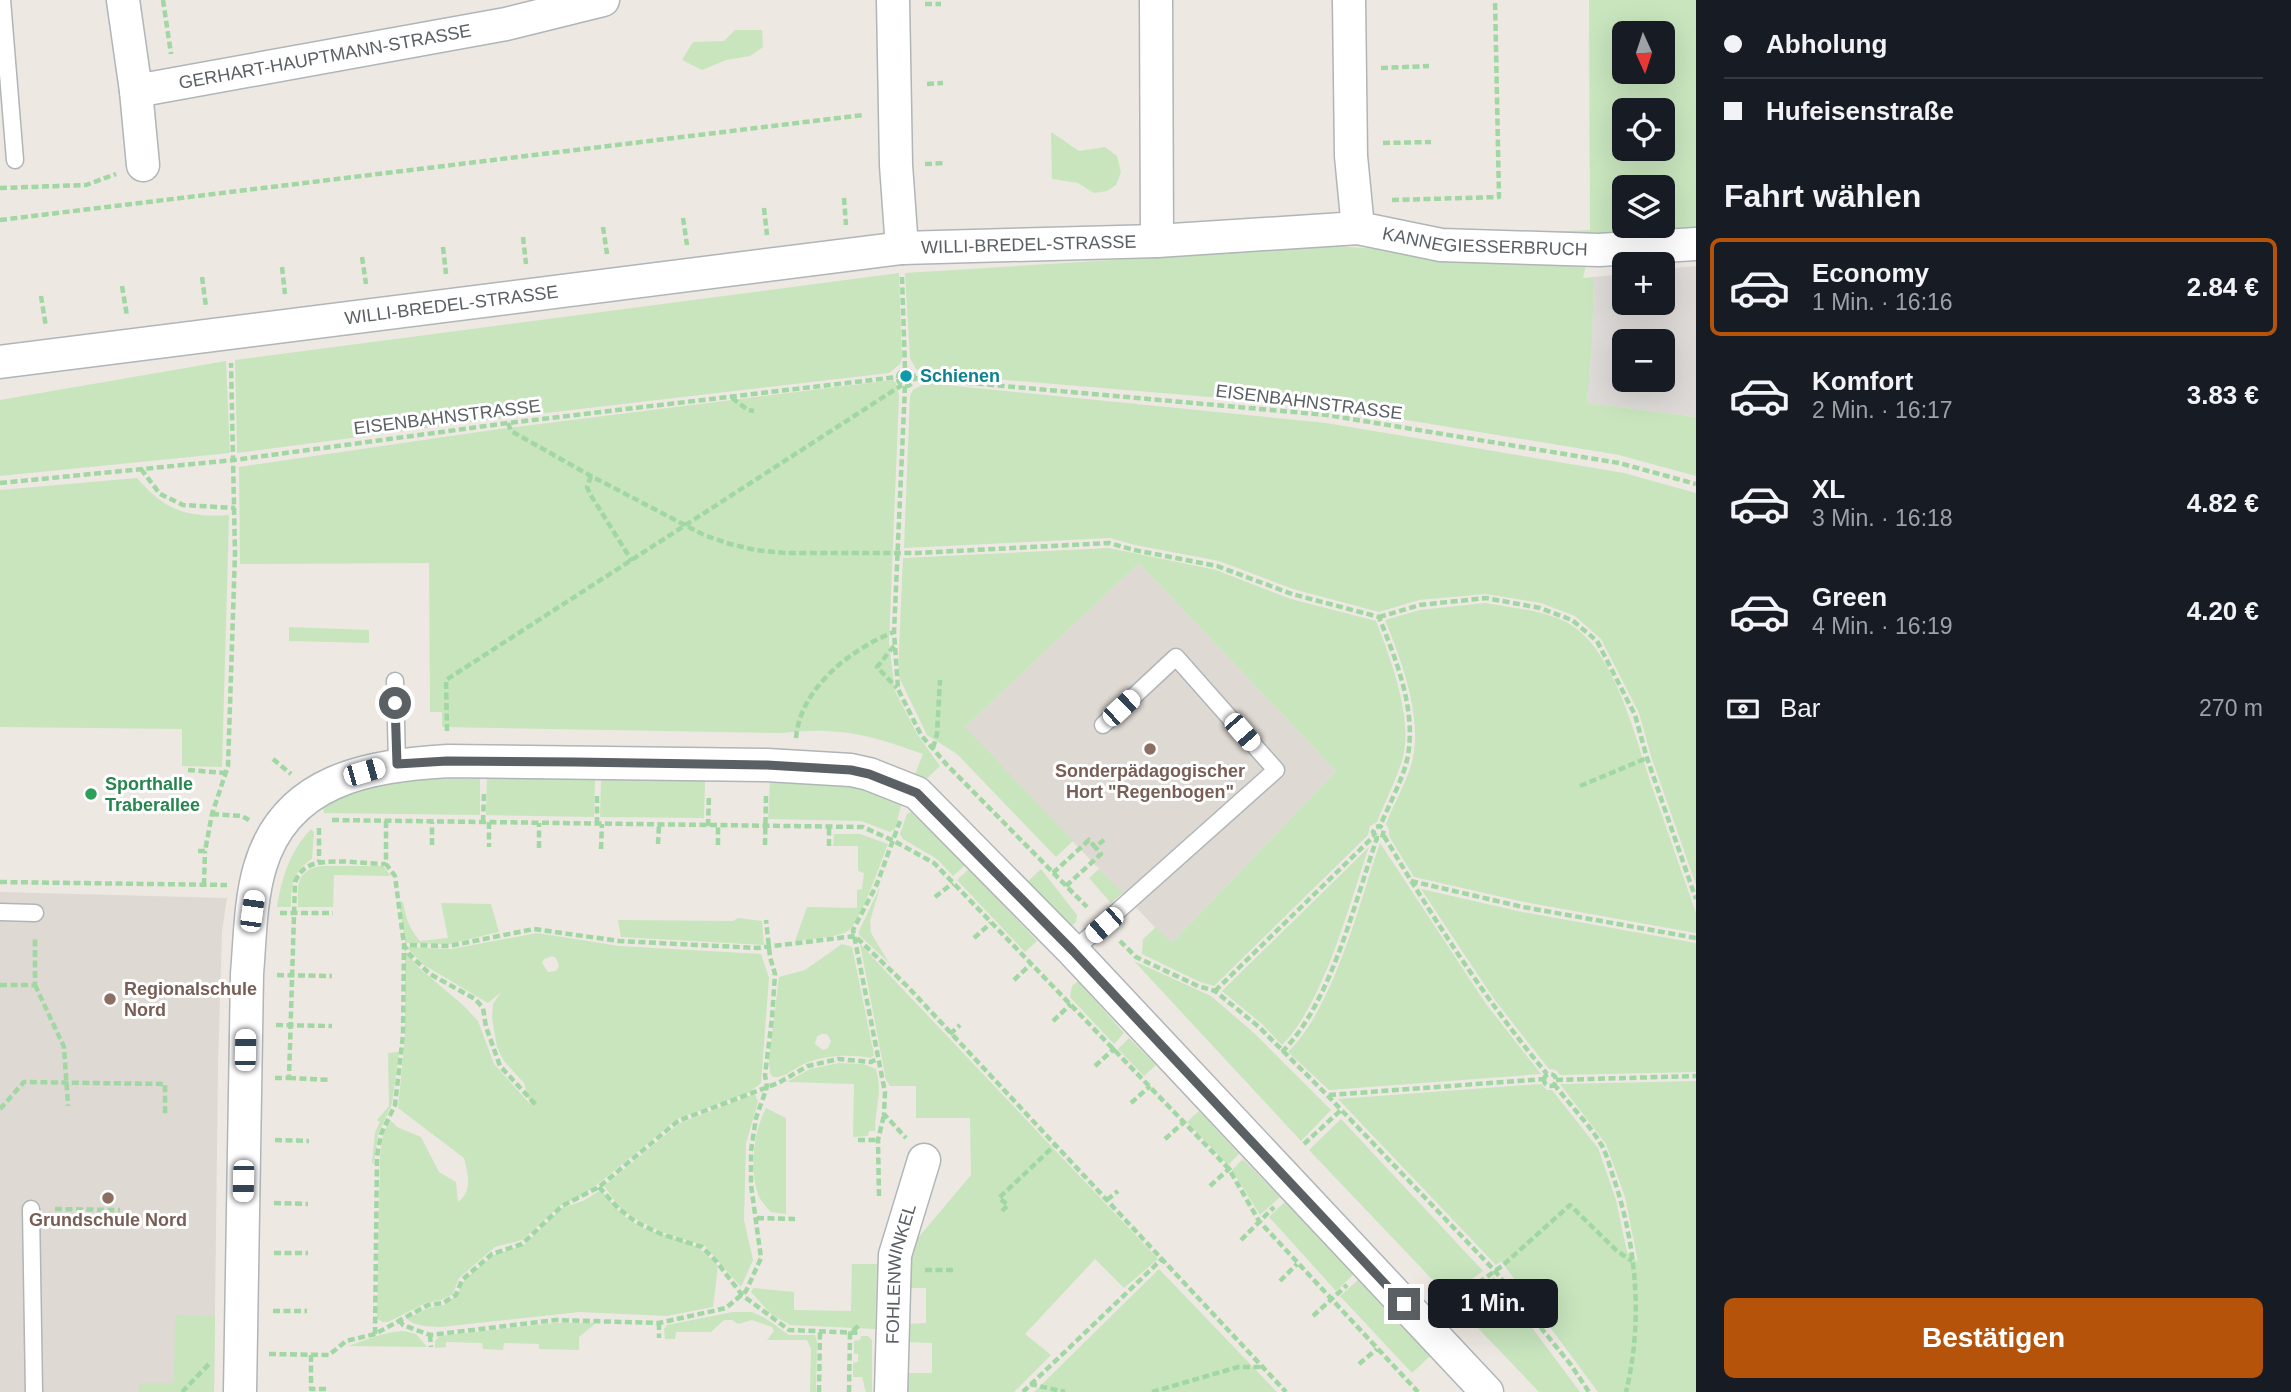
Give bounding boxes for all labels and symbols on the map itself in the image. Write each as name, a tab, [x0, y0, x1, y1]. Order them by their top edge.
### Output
street label: GERHART-HAUPTMANN-STRASSE	[177, 20, 473, 93]
north arrow	[1612, 21, 1675, 84]
street label: KANNEGIESSERBRUCH	[1381, 223, 1588, 260]
street label: WILLI-BREDEL-STRASSE	[921, 232, 1137, 257]
street label: WILLI-BREDEL-STRASSE	[343, 282, 559, 328]
place label: Schienen	[920, 366, 1000, 386]
marker: Schienen	[898, 368, 914, 384]
street label: EISENBAHNSTRASSE	[1214, 381, 1404, 423]
street label: EISENBAHNSTRASSE	[352, 396, 542, 438]
car	[1099, 686, 1144, 730]
route start	[379, 687, 411, 719]
car	[1221, 709, 1264, 755]
marker: Sonderpädagogischer Hort "Regenbogen"	[1142, 741, 1158, 757]
car	[341, 756, 388, 788]
place label: Sonderpädagogischer Hort "Regenbogen"	[1055, 761, 1245, 802]
place label: Sporthalle Traberallee	[105, 774, 200, 815]
marker: Sporthalle Traberallee	[83, 786, 99, 802]
car	[239, 889, 266, 933]
car	[1082, 903, 1127, 947]
place label: Regionalschule Nord	[124, 979, 257, 1020]
marker: Regionalschule Nord	[102, 991, 118, 1007]
car	[235, 1029, 256, 1071]
car	[233, 1160, 254, 1202]
marker: Grundschule Nord	[100, 1190, 116, 1206]
street label: FOHLENWINKEL	[882, 1201, 920, 1344]
place label: Grundschule Nord	[29, 1210, 187, 1230]
callout: 1 Min.	[1428, 1280, 1558, 1328]
route end	[1388, 1288, 1420, 1320]

